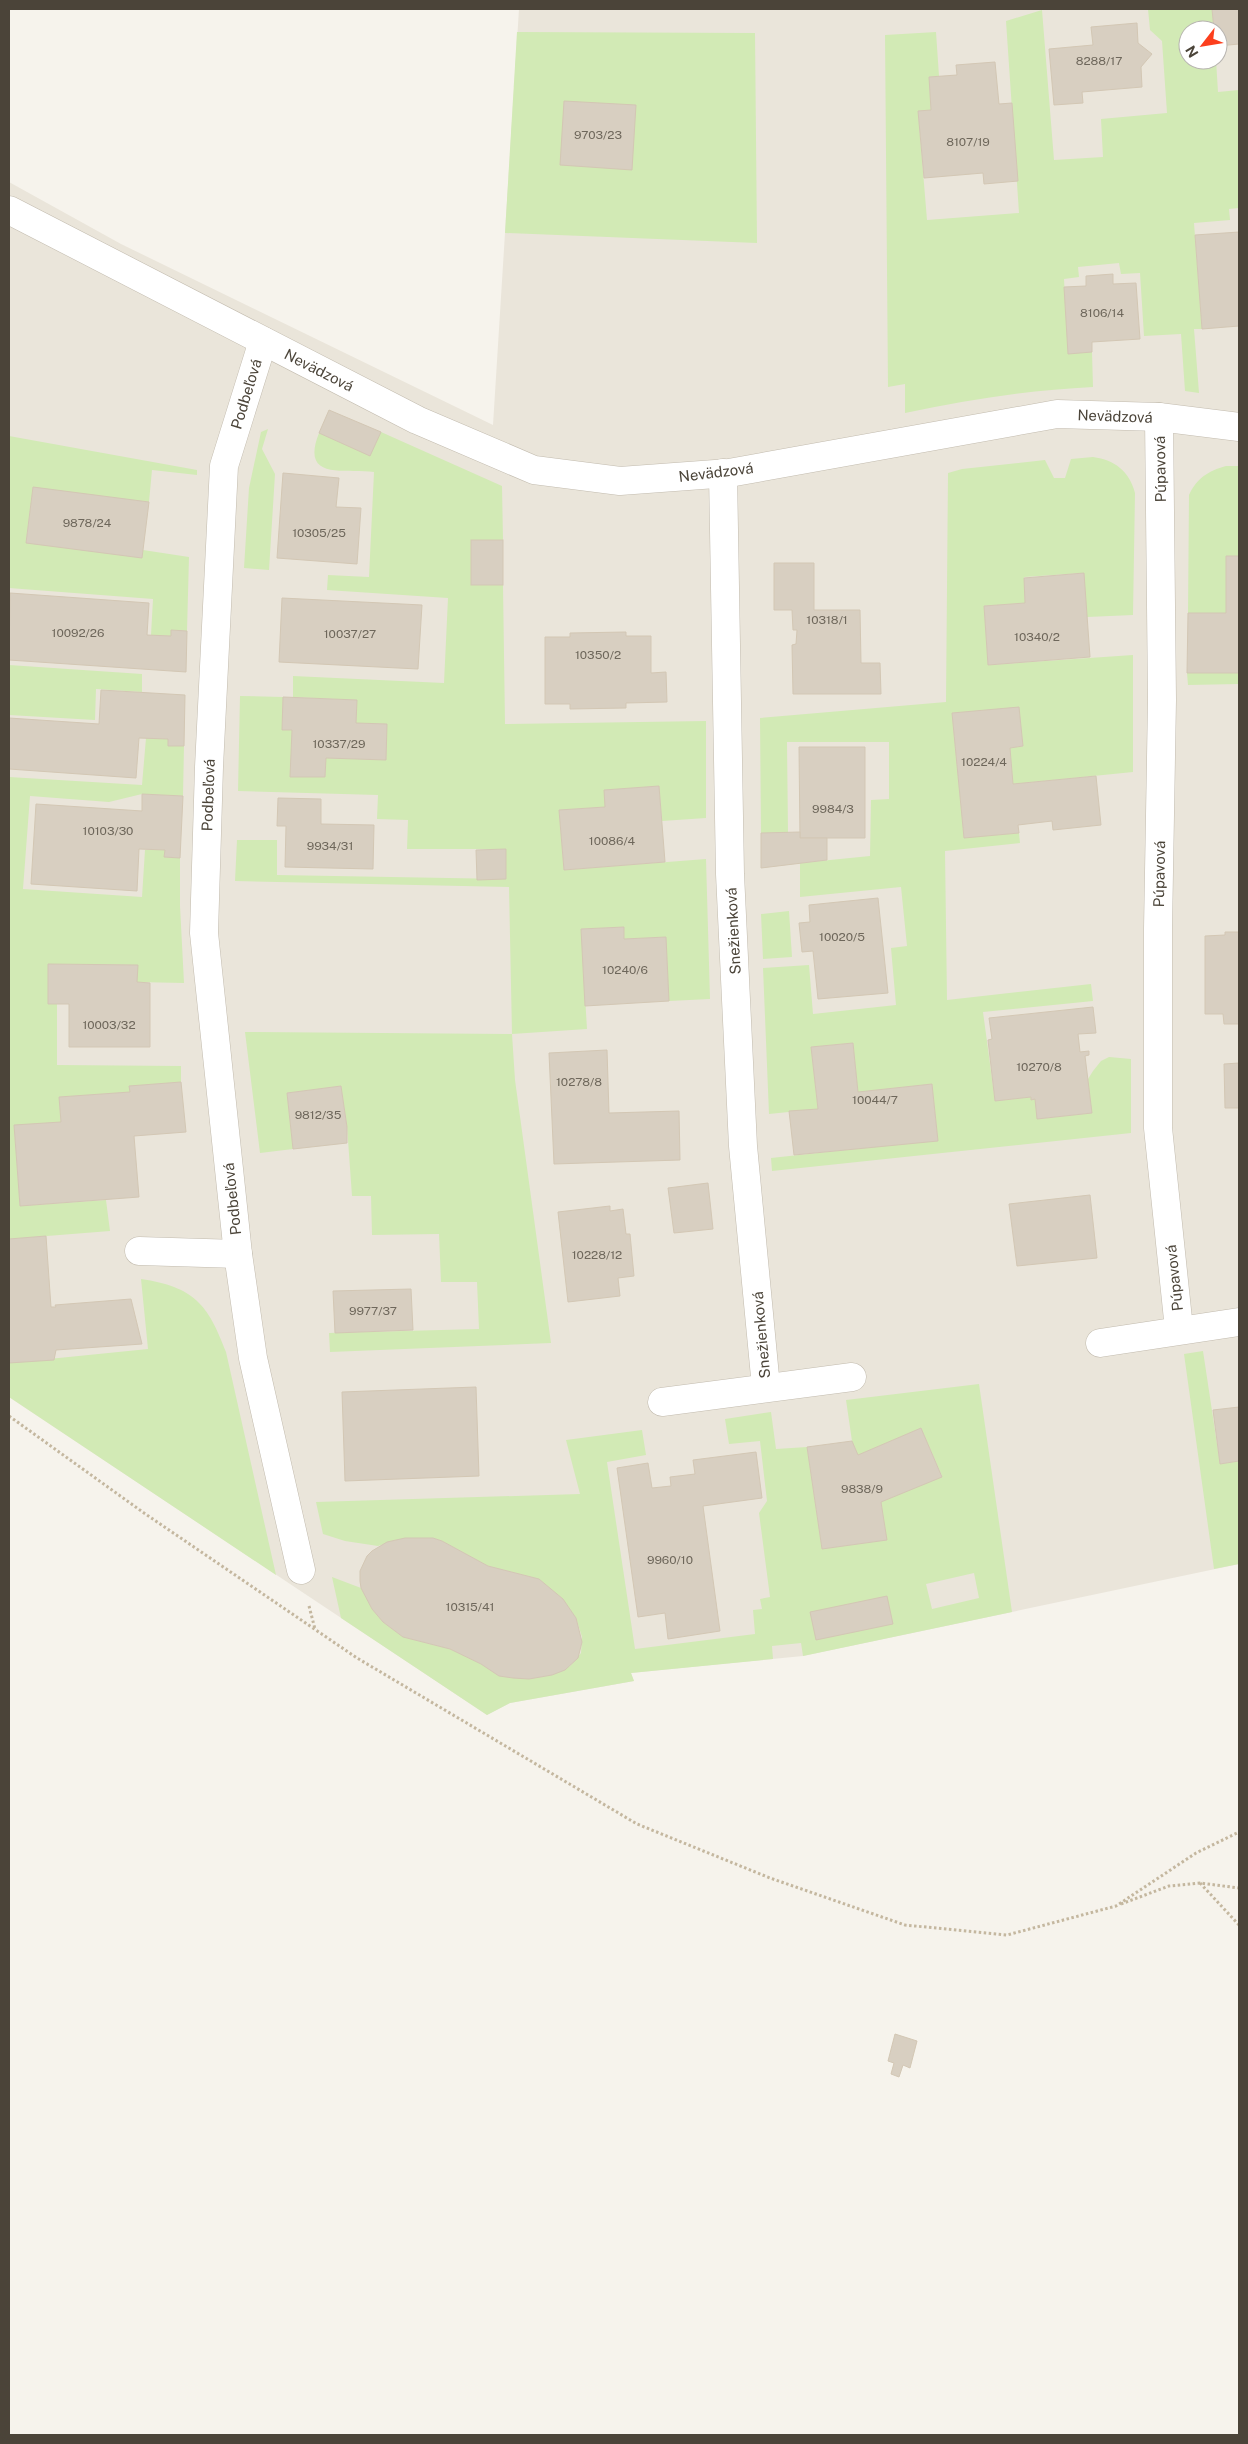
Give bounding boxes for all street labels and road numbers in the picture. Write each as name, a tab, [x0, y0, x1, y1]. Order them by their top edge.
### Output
street label: Nevädzová	[282, 345, 356, 395]
street label: Podbeľová	[227, 357, 265, 431]
street label: Nevädzová	[1077, 406, 1153, 426]
street label: Púpavová	[1151, 436, 1169, 502]
street label: Nevädzová	[678, 459, 754, 485]
street label: Podbeľová	[198, 758, 218, 832]
street label: Púpavová	[1150, 841, 1168, 907]
street label: Snežienková	[722, 887, 744, 975]
street label: Podbeľová	[220, 1162, 244, 1236]
street label: Púpavová	[1162, 1244, 1186, 1312]
street label: Snežienková	[749, 1291, 773, 1379]

